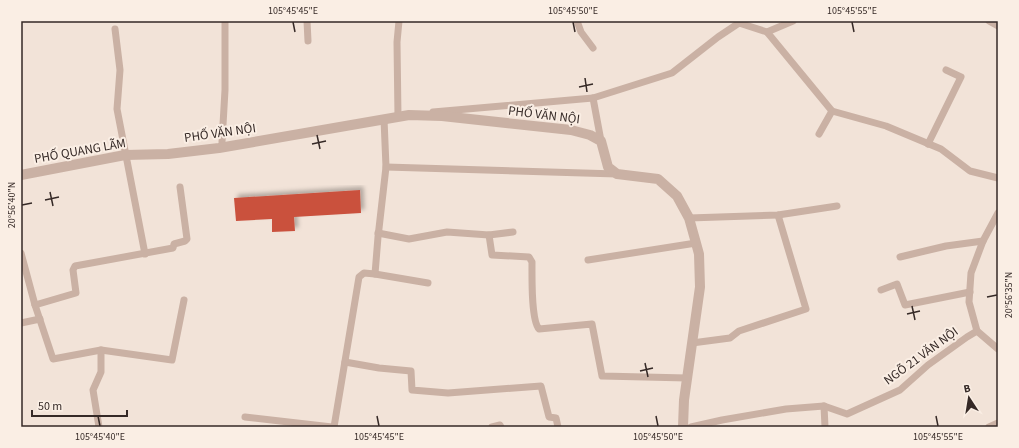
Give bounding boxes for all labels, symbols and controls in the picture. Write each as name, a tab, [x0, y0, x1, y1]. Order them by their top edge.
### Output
text: 105°45'45"E	[268, 4, 318, 18]
text: 105°45'50"E	[548, 4, 598, 18]
text: 105°45'55"E	[827, 4, 877, 18]
street label: PHỐ VĂN NỘI	[507, 102, 581, 128]
street label: PHỐ VĂN NỘI	[183, 119, 257, 147]
street label: PHỐ QUANG LÃM	[33, 134, 127, 168]
text: 20°56'40"N	[5, 182, 19, 228]
text: 20°56'35"N	[1002, 272, 1016, 318]
street label: NGÕ 21 VĂN NỘI	[880, 323, 962, 389]
north arrow	[949, 378, 989, 418]
text: B	[962, 381, 972, 397]
scale bar	[32, 392, 127, 418]
text: 50 m	[38, 398, 62, 415]
text: 105°45'40"E	[75, 430, 125, 444]
text: 105°45'45"E	[354, 430, 404, 444]
text: 105°45'50"E	[633, 430, 683, 444]
text: 105°45'55"E	[913, 430, 963, 444]

